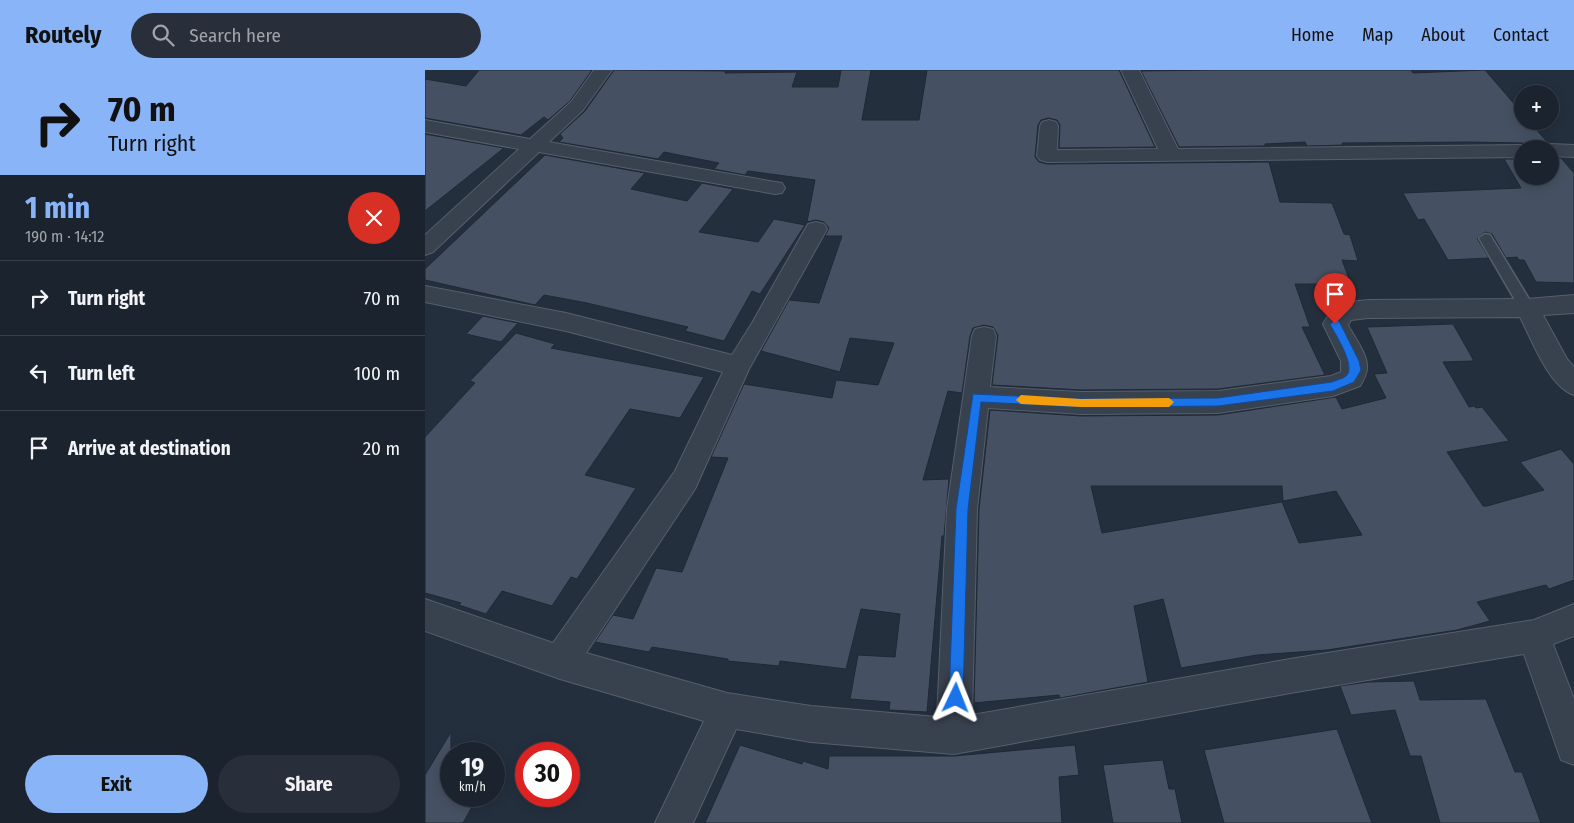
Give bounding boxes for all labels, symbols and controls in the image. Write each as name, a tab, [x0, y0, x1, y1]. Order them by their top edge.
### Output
search box	[131, 13, 481, 58]
text: Routely	[25, 21, 101, 49]
icon: search	[149, 21, 177, 49]
text: Search here	[189, 24, 281, 47]
text: Home	[1291, 24, 1334, 46]
text: Map	[1362, 24, 1393, 46]
text: About	[1421, 24, 1465, 46]
text: Contact	[1493, 24, 1549, 46]
map controls	[1514, 85, 1559, 185]
button: +	[1514, 85, 1559, 130]
text: 70 m	[108, 88, 176, 130]
icon: right	[25, 90, 90, 155]
text: Turn right	[108, 130, 196, 157]
button: −	[1514, 140, 1559, 185]
text: 1 min	[25, 190, 90, 226]
button: close	[348, 192, 400, 244]
text: 190 m · 14:12	[25, 227, 104, 246]
pin	[1314, 273, 1356, 324]
icon: arrive	[1321, 280, 1349, 308]
icon: right	[25, 284, 53, 312]
text: Turn right	[68, 287, 145, 310]
text: 70 m	[364, 287, 400, 310]
icon: left	[25, 359, 53, 387]
text: Turn left	[68, 362, 135, 385]
text: 100 m	[354, 362, 400, 385]
icon: arrive	[25, 434, 53, 462]
text: Arrive at destination	[68, 437, 231, 460]
text: 20 m	[363, 437, 400, 460]
position arrow	[929, 671, 981, 723]
speed limit sign: 30	[515, 742, 580, 807]
text: 19	[461, 753, 484, 783]
button: Exit	[25, 755, 208, 813]
button: Share	[218, 755, 400, 813]
text: km/h	[459, 780, 486, 794]

